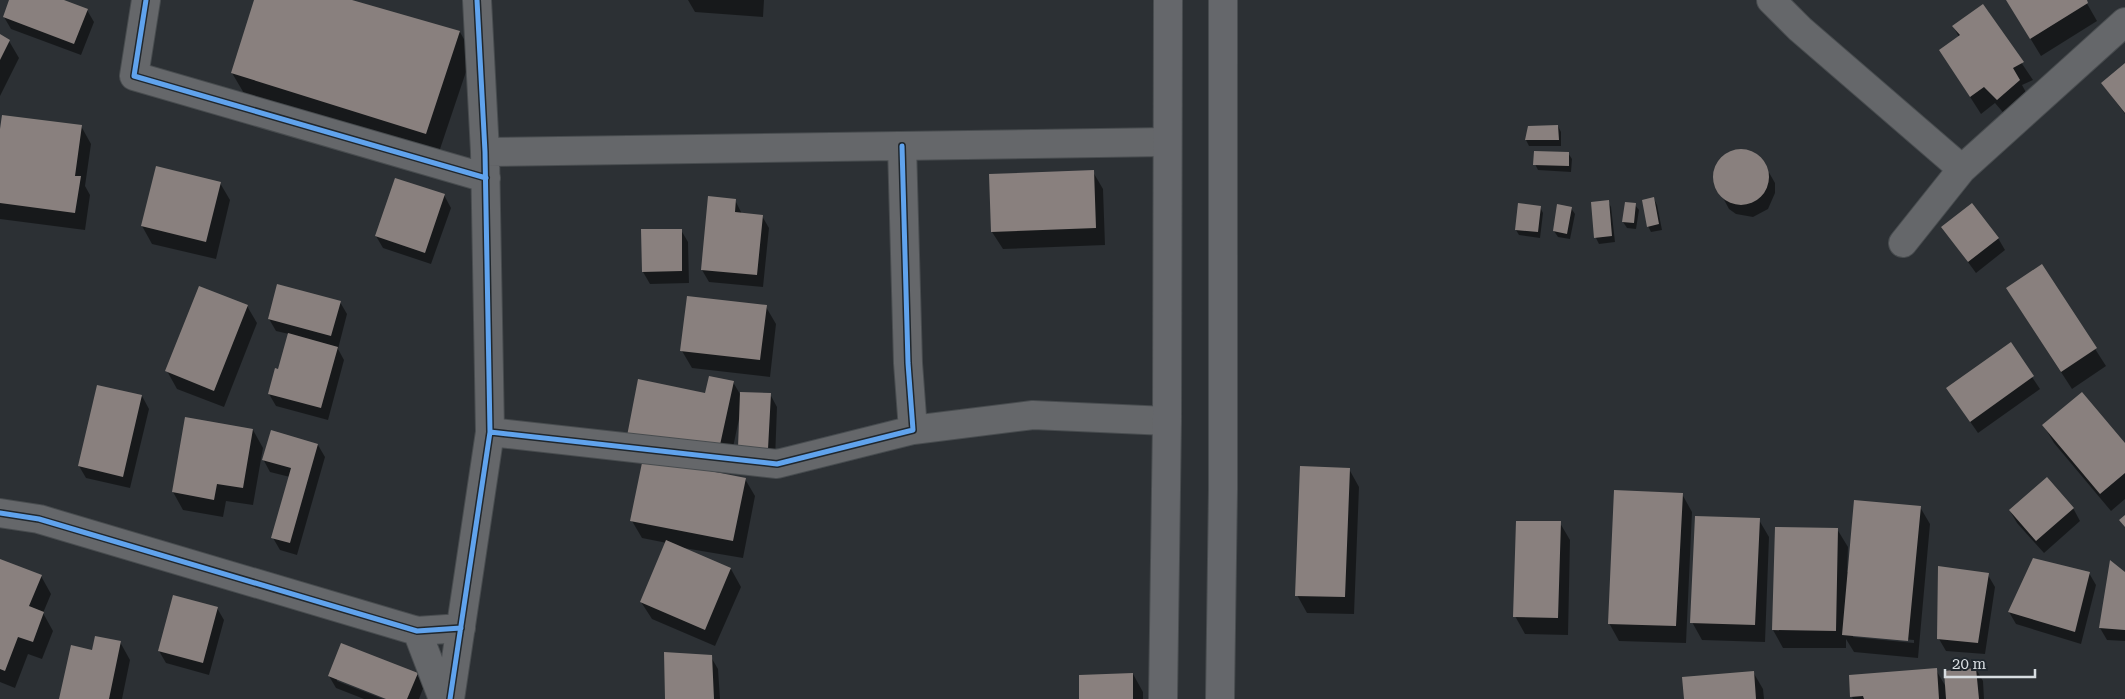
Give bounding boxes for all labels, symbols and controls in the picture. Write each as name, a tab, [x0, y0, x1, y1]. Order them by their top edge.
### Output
scale bar	[1945, 646, 2035, 678]
text: 20 m	[1952, 655, 1987, 673]

